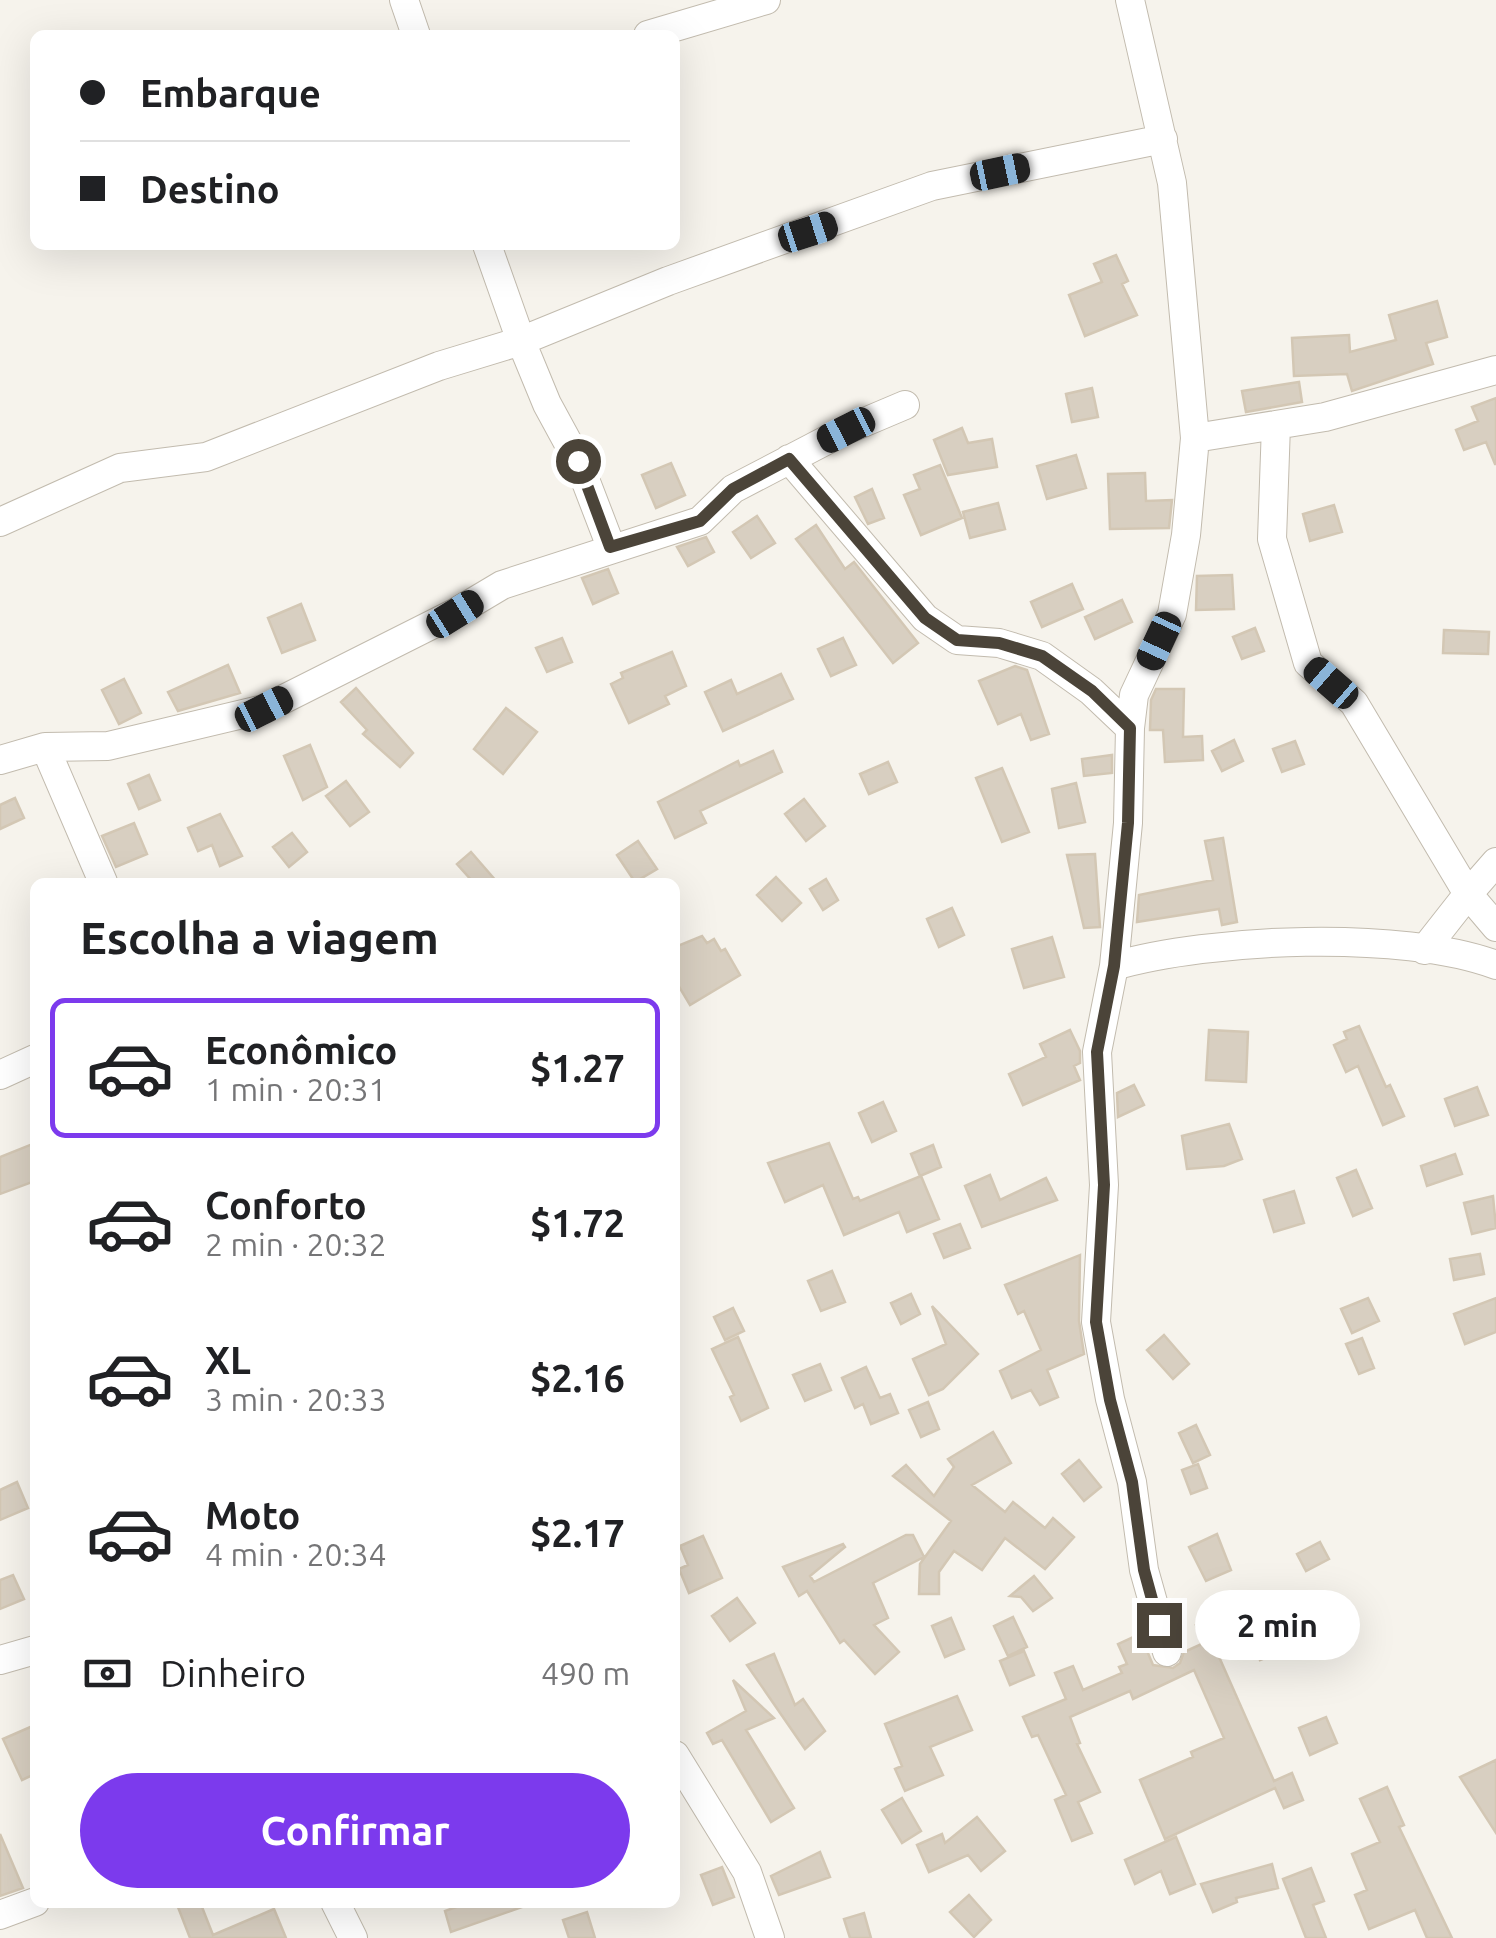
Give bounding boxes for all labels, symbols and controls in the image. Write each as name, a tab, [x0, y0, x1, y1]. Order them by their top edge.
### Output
text: Embarque	[140, 72, 321, 114]
car	[968, 151, 1032, 193]
text: Destino	[140, 168, 280, 210]
car	[775, 208, 841, 256]
car	[812, 403, 880, 457]
route start	[556, 439, 601, 484]
car	[422, 585, 488, 643]
car	[1133, 607, 1185, 675]
car	[1299, 652, 1363, 714]
car	[230, 682, 298, 736]
text: Escolha a viagem	[80, 912, 439, 963]
icon: car	[85, 1023, 175, 1113]
text: Econômico	[205, 1029, 397, 1071]
text: $1.27	[530, 1047, 625, 1089]
text: 1 min · 20:31	[205, 1071, 387, 1107]
icon: car	[85, 1178, 175, 1268]
text: Conforto	[205, 1184, 367, 1226]
text: $1.72	[530, 1202, 625, 1244]
text: 2 min · 20:32	[205, 1226, 387, 1262]
icon: car	[85, 1333, 175, 1423]
text: XL	[205, 1339, 251, 1381]
text: $2.16	[530, 1357, 625, 1399]
text: 3 min · 20:33	[205, 1381, 387, 1417]
icon: car	[85, 1488, 175, 1578]
text: Moto	[205, 1494, 300, 1536]
text: $2.17	[530, 1512, 625, 1554]
text: 4 min · 20:34	[205, 1536, 387, 1572]
callout: 2 min	[1194, 1590, 1359, 1660]
route end	[1137, 1603, 1182, 1648]
text: 2 min	[1237, 1607, 1318, 1643]
icon: cash	[80, 1646, 135, 1701]
text: Dinheiro	[160, 1652, 306, 1694]
text: 490 m	[541, 1655, 630, 1691]
button: Confirmar	[80, 1773, 630, 1888]

